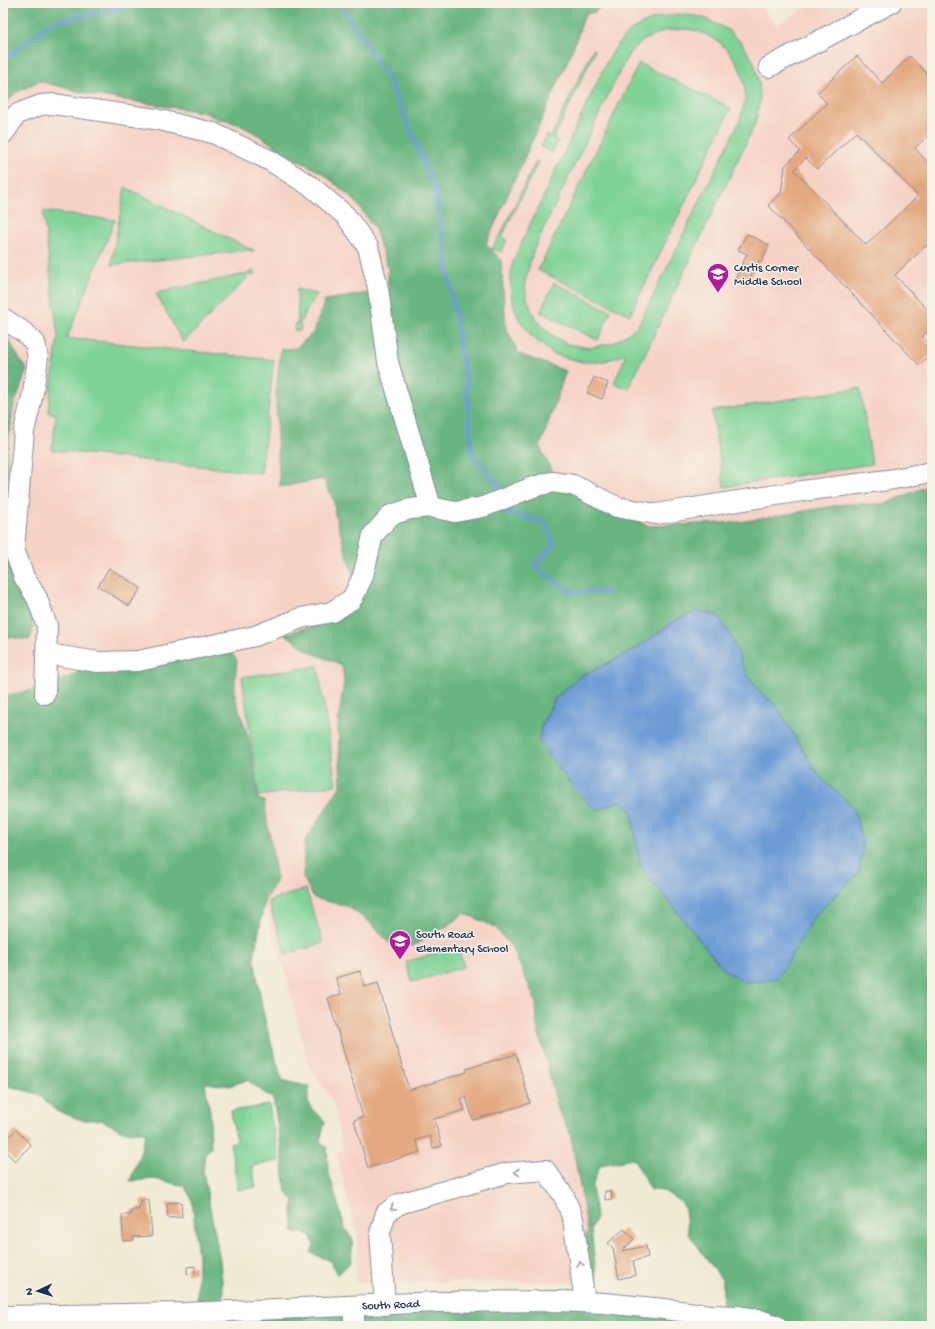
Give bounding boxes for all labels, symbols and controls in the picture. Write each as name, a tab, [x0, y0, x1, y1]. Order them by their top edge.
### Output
school or university icon: Curtis Corner Middle School	[705, 261, 731, 294]
place label: Curtis Corner Middle School	[734, 262, 802, 290]
school or university icon: South Road Elementary School	[387, 928, 413, 961]
place label: South Road Elementary School	[416, 929, 509, 957]
one-way arrow	[514, 1168, 520, 1177]
one-way arrow	[390, 1203, 397, 1211]
one-way arrow	[576, 1261, 585, 1267]
north arrow	[18, 1271, 58, 1311]
text: N	[24, 1288, 36, 1296]
street label: South Road	[362, 1298, 421, 1314]

